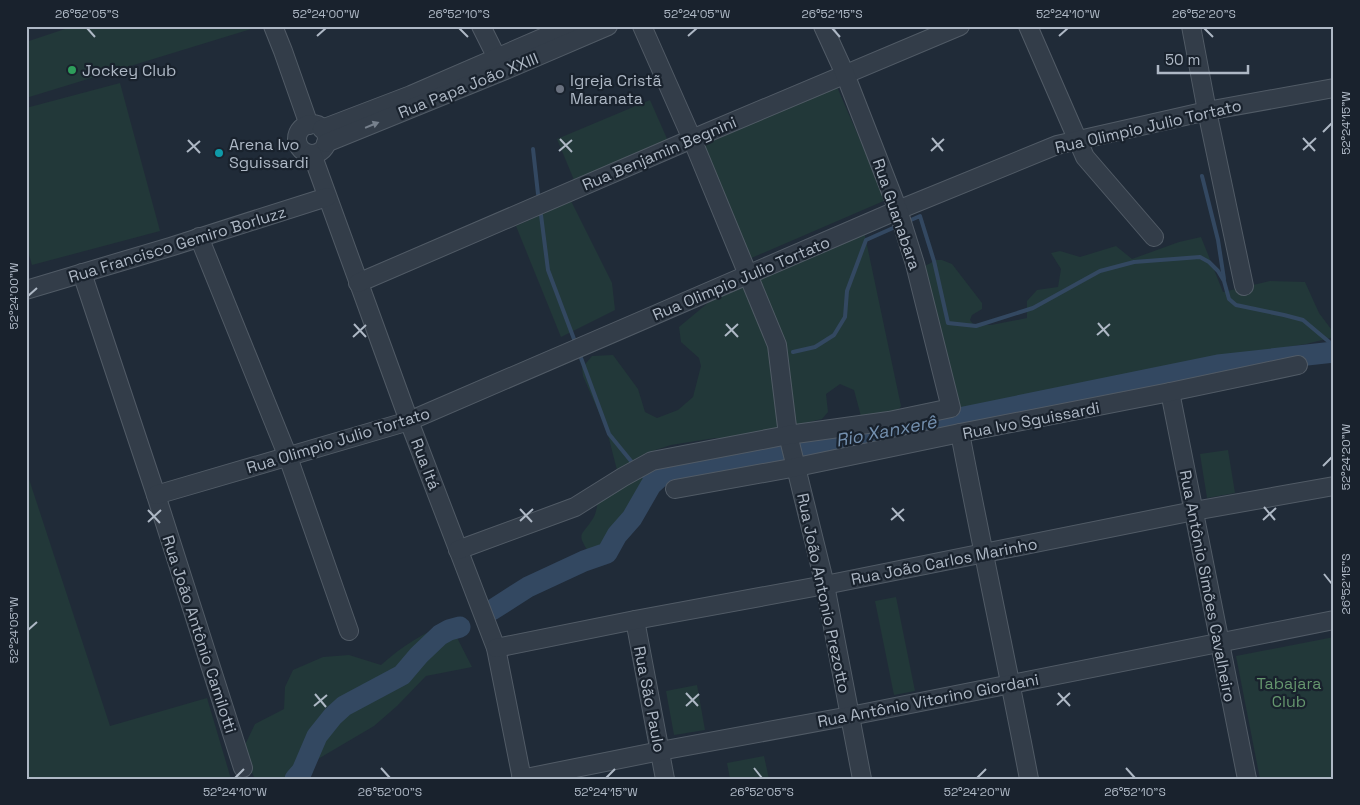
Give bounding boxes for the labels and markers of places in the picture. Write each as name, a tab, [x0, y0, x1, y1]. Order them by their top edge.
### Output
place label: Jockey Club	[82, 60, 176, 81]
marker: Jockey Club	[66, 64, 78, 76]
place label: Igreja Cristã Maranata	[570, 70, 662, 109]
marker: Igreja Cristã Maranata	[554, 83, 566, 95]
place label: Arena Ivo Sguissardi	[229, 134, 309, 173]
marker: Arena Ivo Sguissardi	[213, 147, 225, 159]

